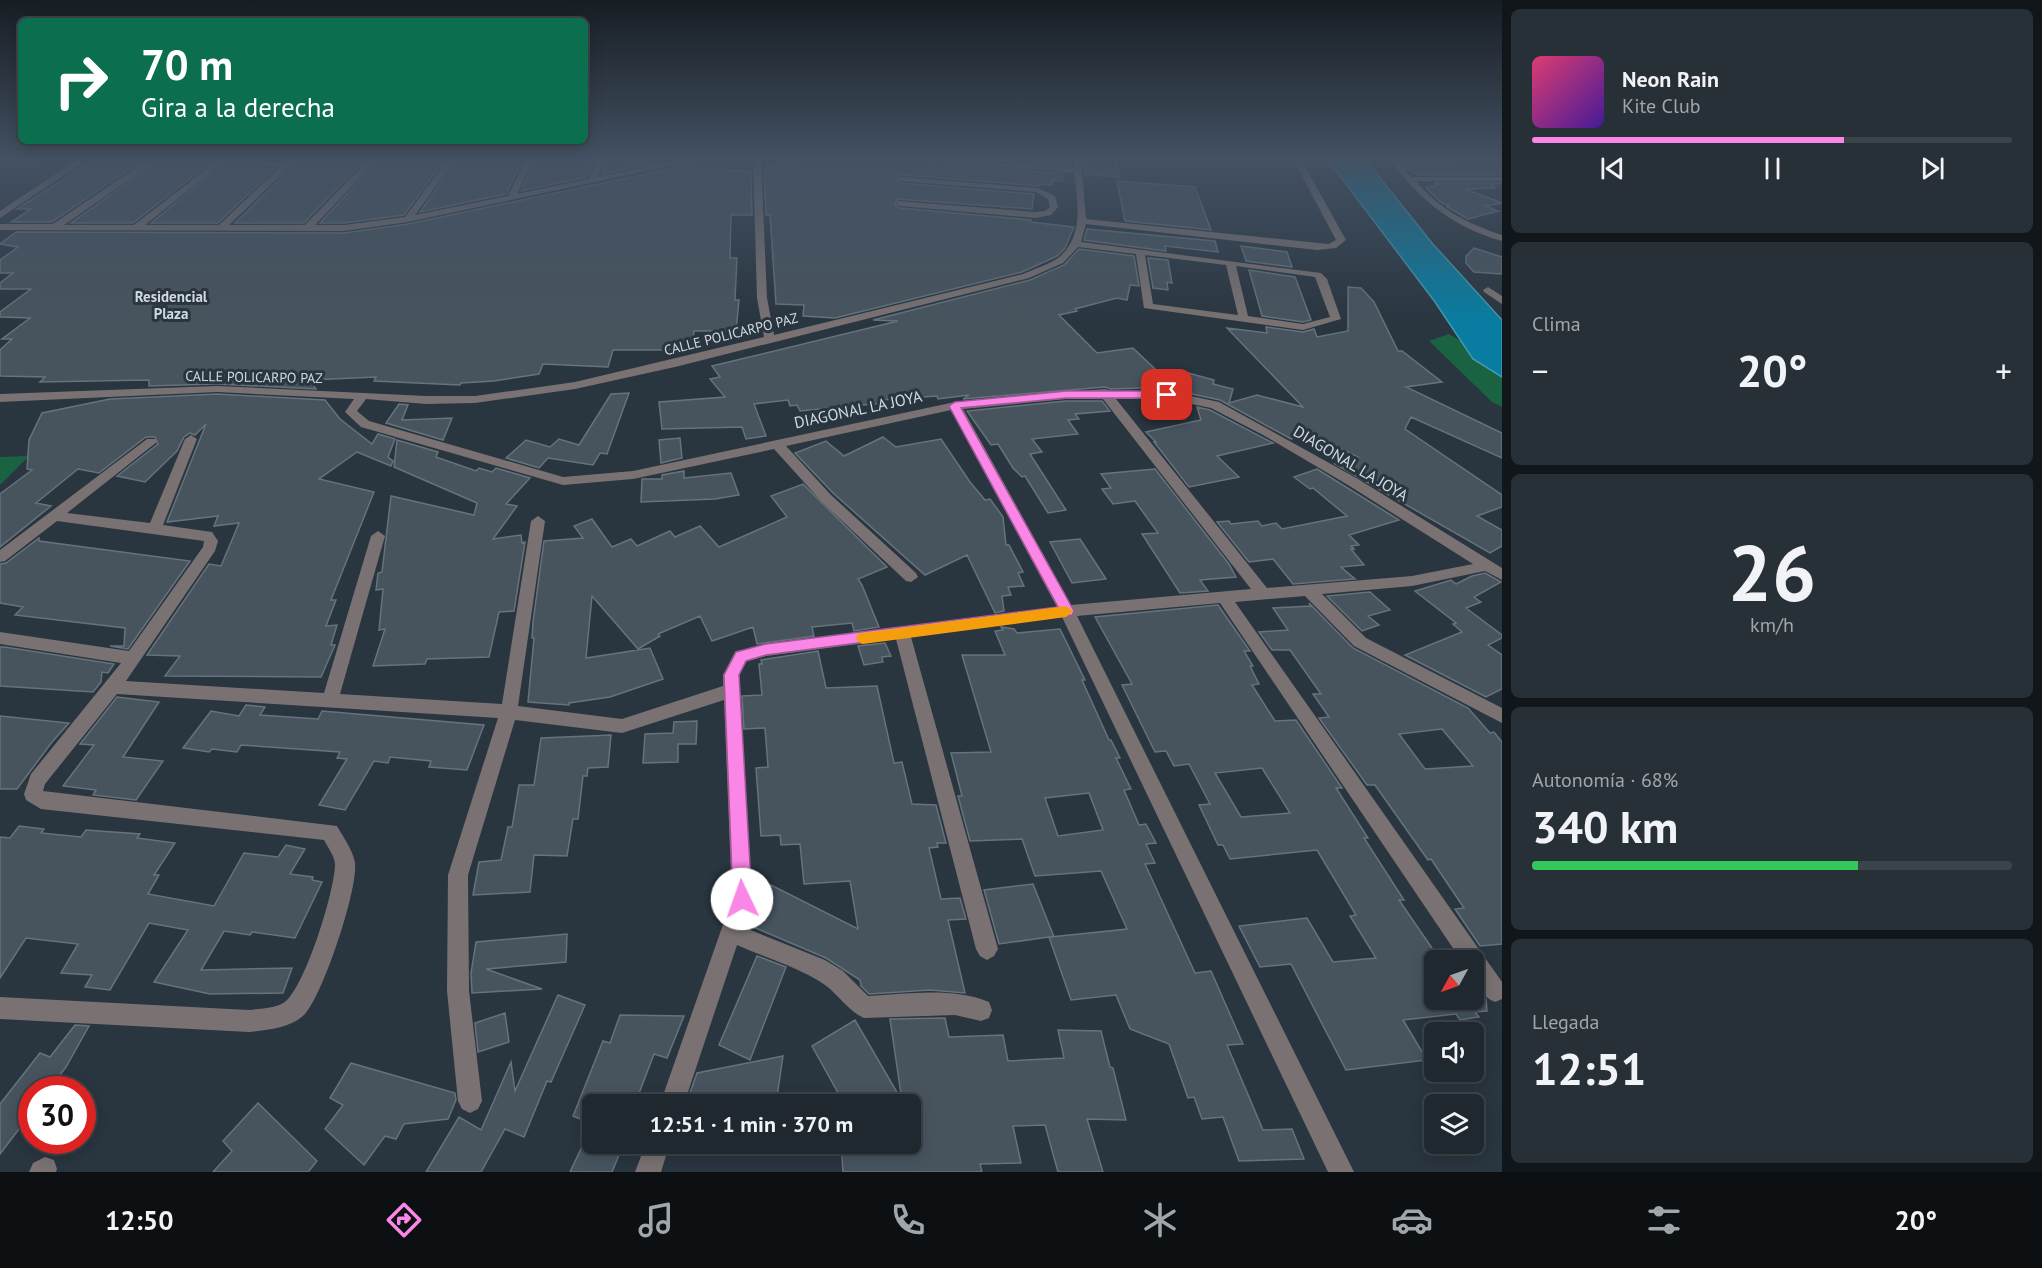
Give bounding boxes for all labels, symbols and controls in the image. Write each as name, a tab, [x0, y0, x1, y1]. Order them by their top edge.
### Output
text: 70 m	[141, 37, 233, 92]
icon: right	[42, 42, 120, 120]
text: Neon Rain	[1622, 65, 1719, 93]
text: Gira a la derecha	[141, 90, 335, 124]
text: Kite Club	[1622, 93, 1700, 119]
icon: previous	[1596, 152, 1629, 185]
icon: pause	[1756, 152, 1789, 185]
icon: next	[1916, 152, 1949, 185]
district label: Residencial Plaza	[135, 287, 208, 323]
street label: CALLE POLICARPO PAZ	[662, 309, 800, 359]
text: Clima	[1532, 311, 1581, 337]
text: 20°	[1737, 341, 1807, 399]
text: −	[1532, 349, 1549, 392]
text: +	[1995, 349, 2012, 392]
street label: CALLE POLICARPO PAZ	[185, 367, 323, 387]
pin	[1141, 369, 1192, 420]
icon: arrive	[1150, 378, 1183, 411]
street label: DIAGONAL LA JOYA	[792, 386, 924, 432]
street label: DIAGONAL LA JOYA	[1290, 421, 1413, 505]
text: 26	[1728, 522, 1816, 623]
text: km/h	[1750, 612, 1794, 638]
text: Autonomía · 68%	[1532, 767, 1678, 793]
text: 340 km	[1532, 797, 1678, 855]
position arrow	[710, 867, 774, 931]
north arrow	[1424, 950, 1484, 1010]
map controls	[1424, 950, 1484, 1154]
text: Llegada	[1532, 1009, 1599, 1035]
button: sound	[1424, 1022, 1484, 1082]
text: 12:51	[1532, 1039, 1646, 1097]
speed limit sign: 30	[18, 1076, 96, 1154]
button: layers	[1424, 1094, 1484, 1154]
text: 12:51 · 1 min · 370 m	[650, 1110, 853, 1138]
icon: directions	[383, 1199, 425, 1241]
icon: music	[635, 1199, 677, 1241]
icon: phone	[887, 1199, 929, 1241]
icon: climate	[1139, 1199, 1181, 1241]
icon: car	[1391, 1199, 1433, 1241]
icon: filters	[1643, 1199, 1685, 1241]
text: 12:50	[105, 1203, 173, 1237]
text: 20°	[1895, 1203, 1937, 1237]

